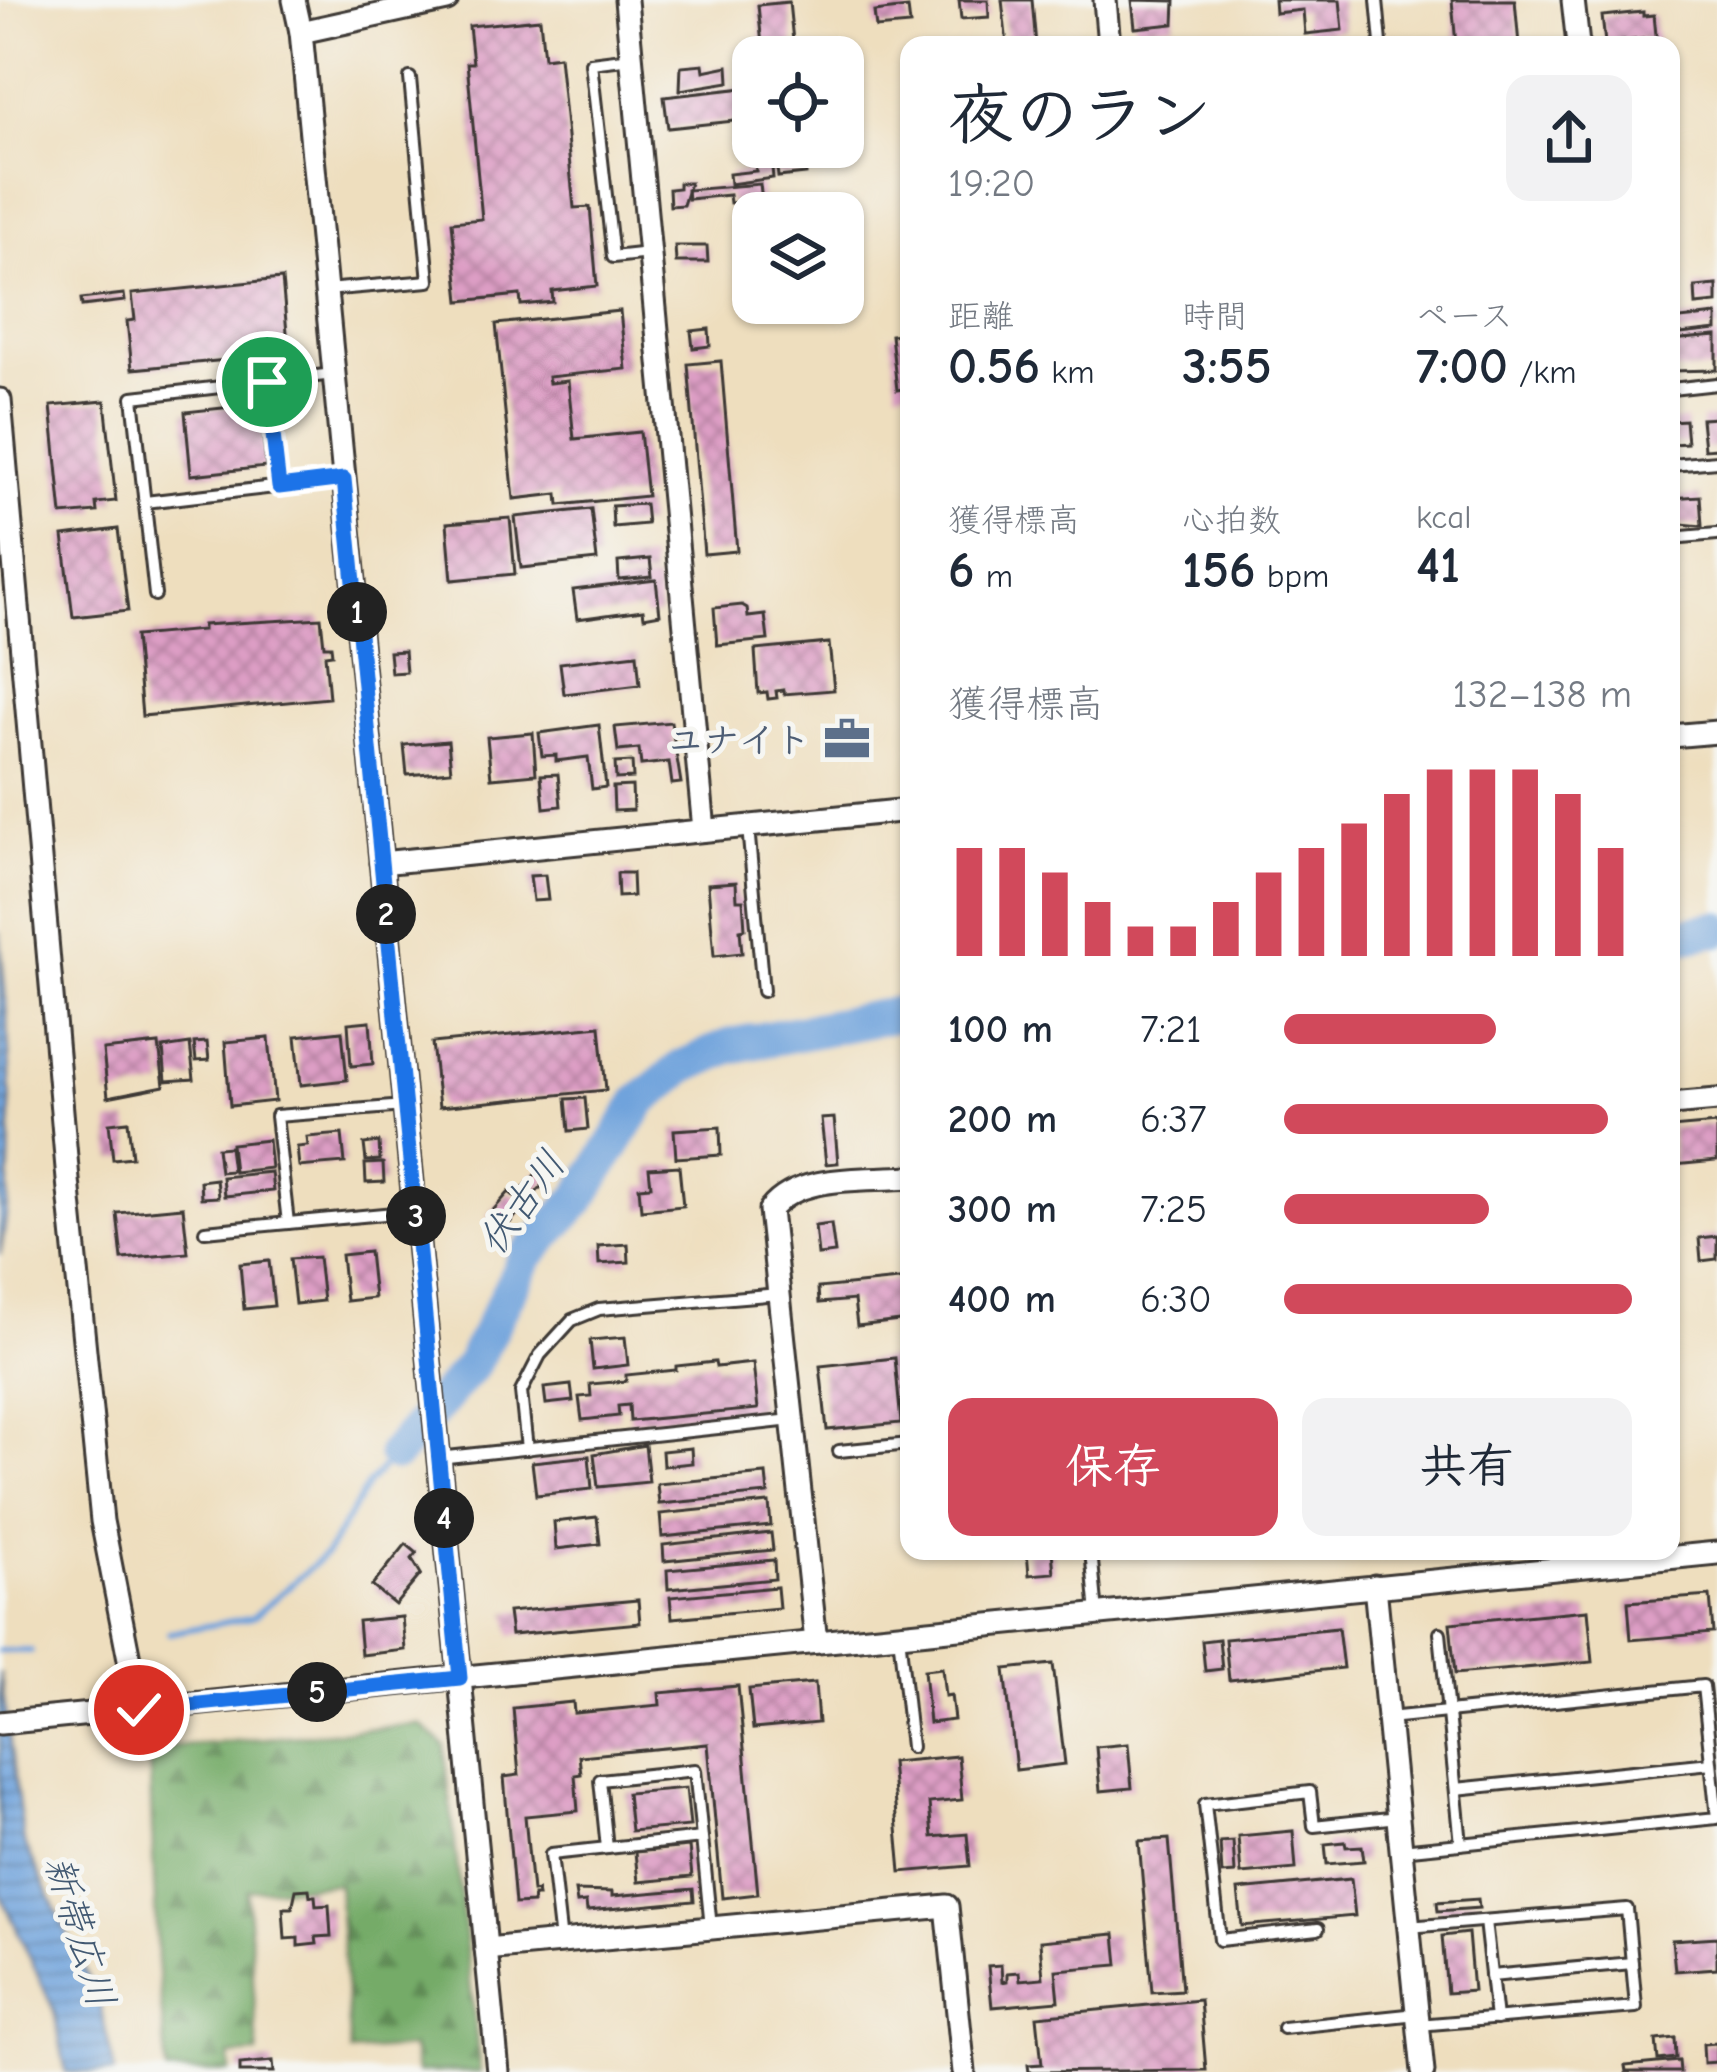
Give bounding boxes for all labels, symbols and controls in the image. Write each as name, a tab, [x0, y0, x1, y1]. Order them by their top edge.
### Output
map controls	[732, 36, 864, 324]
button: locate	[732, 36, 864, 168]
button: share	[1506, 75, 1632, 201]
text: 夜のラン	[948, 78, 1212, 154]
text: 19:20	[948, 161, 1035, 206]
button: layers	[732, 192, 864, 324]
text: 距離	[948, 297, 1014, 335]
text: 時間	[1182, 297, 1248, 335]
text: ペース	[1416, 297, 1513, 335]
pin	[216, 331, 318, 433]
text: 0.56	[948, 337, 1040, 396]
text: 3:55	[1182, 337, 1272, 396]
text: 7:00	[1416, 337, 1508, 396]
icon: arrive	[234, 349, 300, 415]
text: km	[1040, 353, 1094, 391]
text: /km	[1508, 353, 1577, 391]
text: kcal	[1416, 498, 1471, 536]
text: 獲得標高	[948, 501, 1080, 539]
text: 心拍数	[1182, 501, 1281, 539]
text: 41	[1416, 536, 1460, 595]
text: 6	[948, 541, 975, 600]
text: 156	[1182, 541, 1256, 600]
text: m	[975, 557, 1013, 595]
text: bpm	[1256, 557, 1329, 595]
pin: 1	[327, 582, 387, 642]
text: 1	[351, 593, 363, 631]
text: 132–138 m	[1452, 672, 1632, 717]
text: 獲得標高	[948, 682, 1104, 727]
office icon: ユナイト	[822, 714, 872, 764]
place label: ユナイト	[668, 720, 811, 761]
pin: 2	[356, 884, 416, 944]
text: 2	[378, 895, 394, 933]
text: 100 m	[948, 1007, 1053, 1052]
text: 7:21	[1140, 1007, 1201, 1052]
text: 200 m	[948, 1097, 1057, 1142]
text: 6:37	[1140, 1097, 1206, 1142]
water label: 伏古川	[470, 1142, 575, 1263]
pin: 3	[386, 1186, 446, 1246]
text: 300 m	[948, 1187, 1057, 1232]
text: 7:25	[1140, 1187, 1207, 1232]
text: 3	[408, 1197, 424, 1235]
text: 400 m	[948, 1277, 1056, 1322]
text: 6:30	[1140, 1277, 1212, 1322]
button: 保存	[948, 1398, 1278, 1536]
button: 共有	[1302, 1398, 1632, 1536]
pin: 4	[414, 1488, 474, 1548]
text: 4	[436, 1499, 452, 1537]
pin	[88, 1659, 190, 1761]
pin: 5	[287, 1662, 347, 1722]
text: 5	[308, 1673, 326, 1711]
icon: check	[106, 1677, 172, 1743]
water label: 新帯広川	[35, 1850, 124, 2013]

